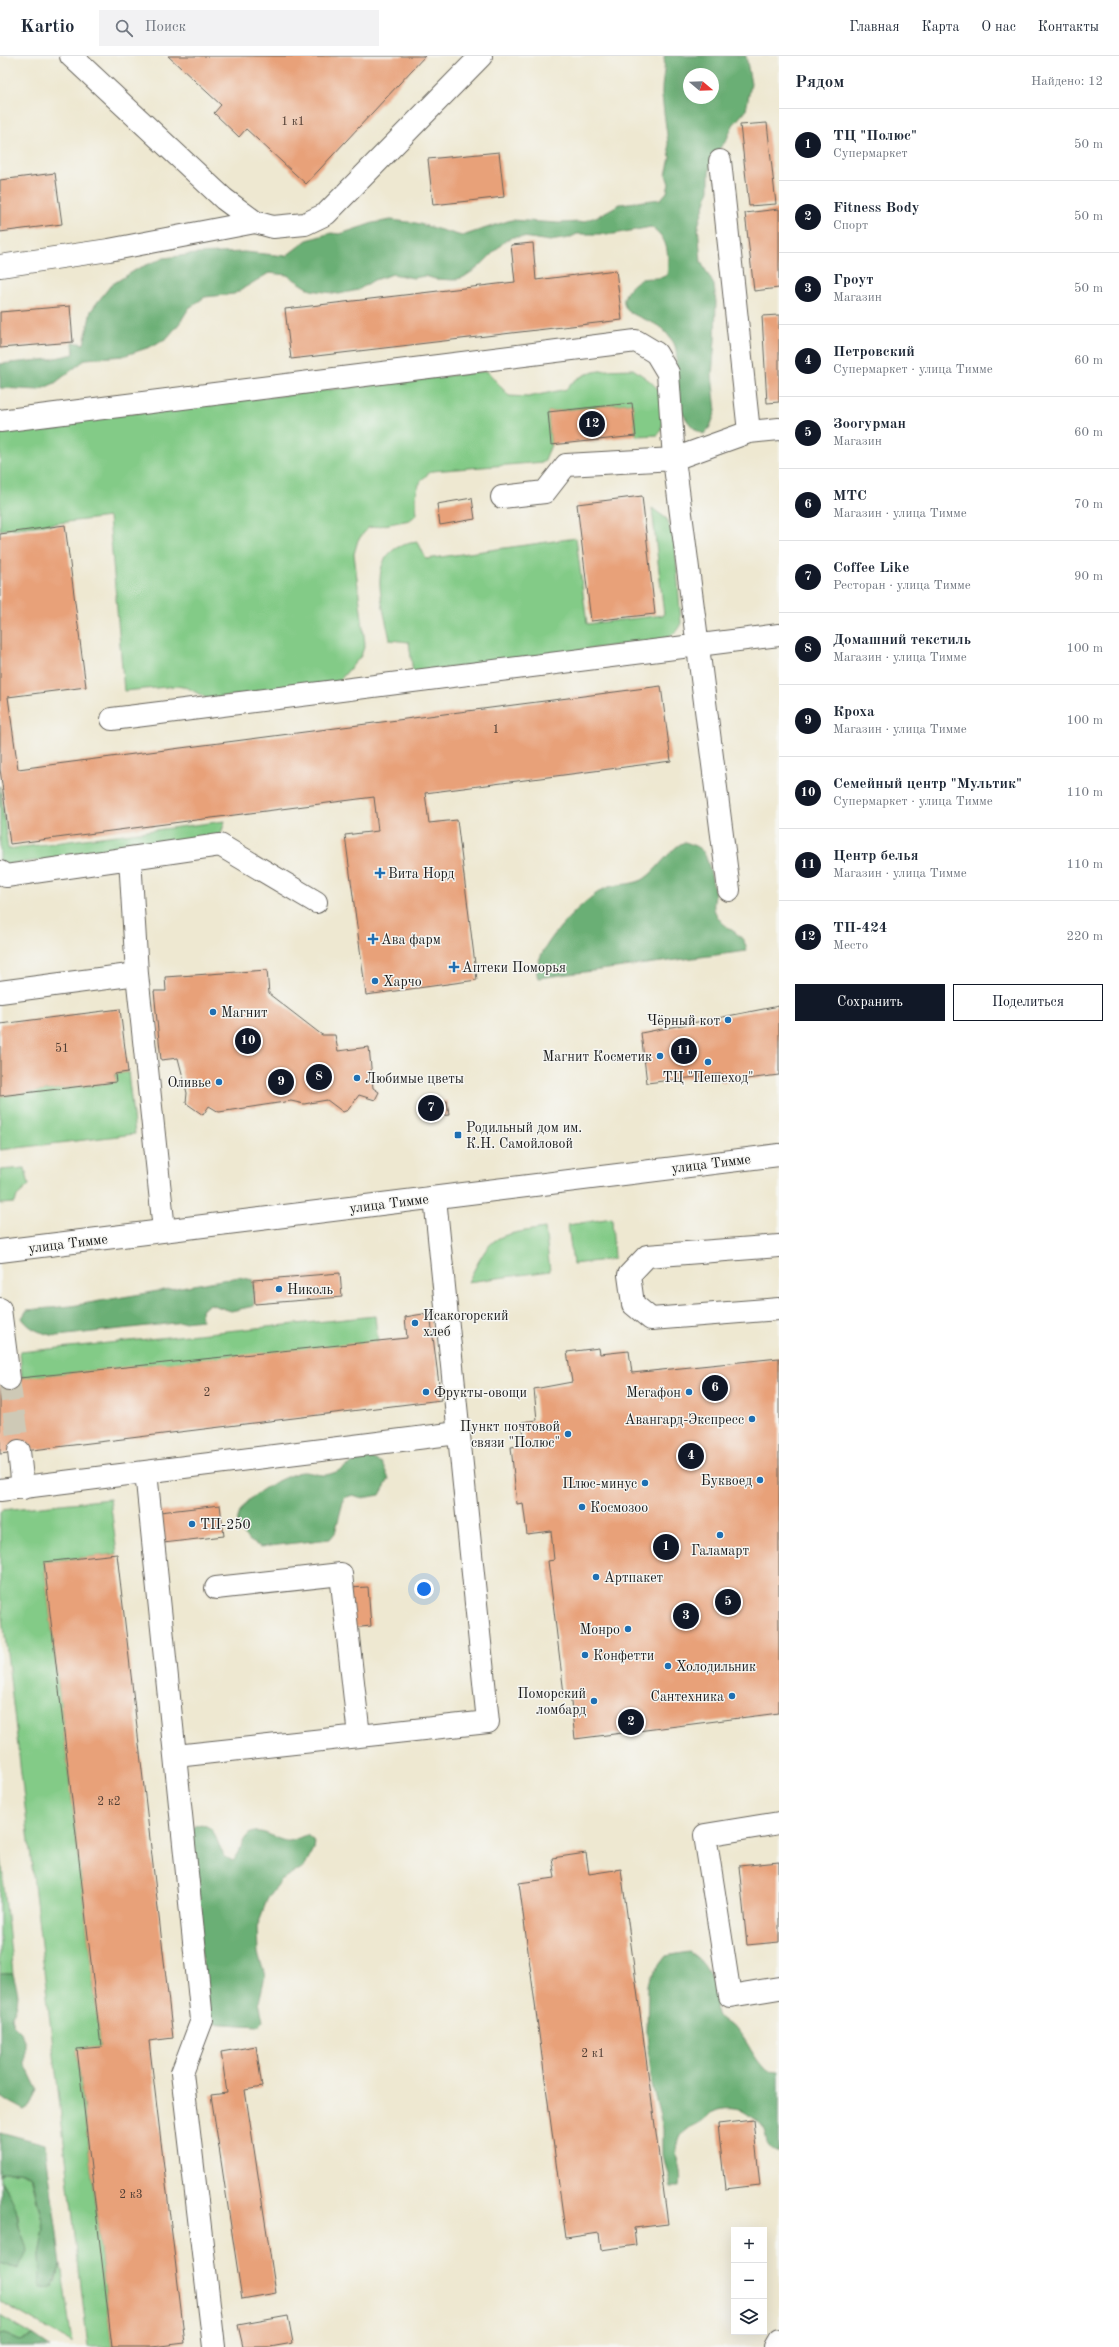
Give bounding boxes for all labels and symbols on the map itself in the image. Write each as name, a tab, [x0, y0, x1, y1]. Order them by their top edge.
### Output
north arrow	[683, 68, 719, 104]
house number: 1 к1	[281, 116, 305, 128]
pin: 12	[579, 409, 605, 439]
house number: 1	[493, 724, 499, 736]
place label: Вита Норд	[388, 867, 454, 881]
marker: Вита Норд	[375, 868, 385, 878]
place label: Ава фарм	[381, 933, 441, 948]
marker: Ава фарм	[368, 934, 378, 944]
place label: Аптеки Поморья	[462, 961, 566, 975]
marker: Аптеки Поморья	[449, 962, 459, 972]
place label: Харчо	[383, 975, 422, 989]
marker: Харчо	[370, 976, 380, 986]
place label: Магнит	[221, 1006, 268, 1020]
marker: Магнит	[208, 1007, 218, 1017]
place label: Чёрный кот	[647, 1014, 720, 1028]
marker: Чёрный кот	[723, 1015, 733, 1025]
pin: 10	[235, 1026, 261, 1056]
pin: 11	[671, 1036, 697, 1066]
house number: 51	[55, 1042, 69, 1055]
place label: Магнит Косметик	[543, 1050, 652, 1064]
marker: Магнит Косметик	[655, 1051, 665, 1061]
marker: ТЦ "Пешеход"	[703, 1057, 713, 1067]
pin: 8	[306, 1062, 332, 1092]
pin: 9	[268, 1067, 294, 1097]
place label: ТЦ "Пешеход"	[662, 1071, 754, 1085]
place label: Любимые цветы	[365, 1072, 464, 1086]
marker: Любимые цветы	[352, 1073, 362, 1083]
place label: Оливье	[167, 1076, 211, 1090]
marker: Оливье	[214, 1077, 224, 1087]
pin: 7	[418, 1093, 444, 1123]
place label: Родильный дом им. К.Н. Самойловой	[466, 1121, 582, 1151]
marker: Родильный дом им. К.Н. Самойловой	[453, 1130, 463, 1140]
street label: улица Тимме	[671, 1152, 752, 1176]
street label: улица Тимме	[349, 1192, 430, 1216]
street label: улица Тимме	[28, 1232, 109, 1256]
place label: Николь	[287, 1283, 334, 1297]
marker: Николь	[274, 1284, 284, 1294]
place label: Исакогорский хлеб	[423, 1309, 509, 1339]
marker: Исакогорский хлеб	[410, 1318, 420, 1328]
pin: 6	[702, 1373, 728, 1403]
place label: Фрукты-овощи	[434, 1386, 527, 1400]
place label: Мегафон	[626, 1386, 681, 1401]
house number: 2	[204, 1387, 210, 1399]
marker: Фрукты-овощи	[421, 1387, 431, 1397]
marker: Мегафон	[684, 1387, 694, 1397]
place label: Авангард-Экспресс	[625, 1413, 744, 1427]
marker: Авангард-Экспресс	[747, 1414, 757, 1424]
place label: Пункт почтовой связи "Полюс"	[460, 1420, 560, 1450]
marker: Пункт почтовой связи "Полюс"	[563, 1429, 573, 1439]
pin: 4	[678, 1441, 704, 1471]
place label: Буквоед	[701, 1474, 752, 1488]
marker: Буквоед	[755, 1475, 765, 1485]
place label: Плюс-минус	[562, 1477, 637, 1491]
marker: Плюс-минус	[640, 1478, 650, 1488]
place label: Космозоо	[590, 1501, 648, 1515]
marker: Космозоо	[577, 1502, 587, 1512]
place label: ТП-250	[200, 1518, 251, 1532]
marker: ТП-250	[187, 1519, 197, 1529]
marker: Галамарт	[715, 1530, 725, 1540]
pin: 1	[653, 1532, 679, 1562]
place label: Галамарт	[691, 1544, 749, 1558]
place label: Артпакет	[604, 1571, 664, 1585]
marker: Артпакет	[591, 1572, 601, 1582]
your location	[414, 1579, 434, 1599]
pin: 5	[715, 1587, 741, 1617]
pin: 3	[673, 1601, 699, 1631]
place label: Монро	[579, 1623, 620, 1637]
marker: Монро	[623, 1624, 633, 1634]
place label: Конфетти	[593, 1649, 654, 1664]
marker: Конфетти	[580, 1650, 590, 1660]
place label: Холодильник	[676, 1660, 756, 1674]
marker: Холодильник	[663, 1661, 673, 1671]
place label: Поморский ломбард	[518, 1687, 586, 1717]
place label: Сантехника	[651, 1690, 724, 1704]
marker: Сантехника	[727, 1691, 737, 1701]
marker: Поморский ломбард	[589, 1696, 599, 1706]
pin: 2	[618, 1707, 644, 1737]
house number: 2 к2	[97, 1796, 121, 1808]
house number: 2 к1	[581, 2048, 605, 2060]
house number: 2 к3	[119, 2189, 143, 2201]

